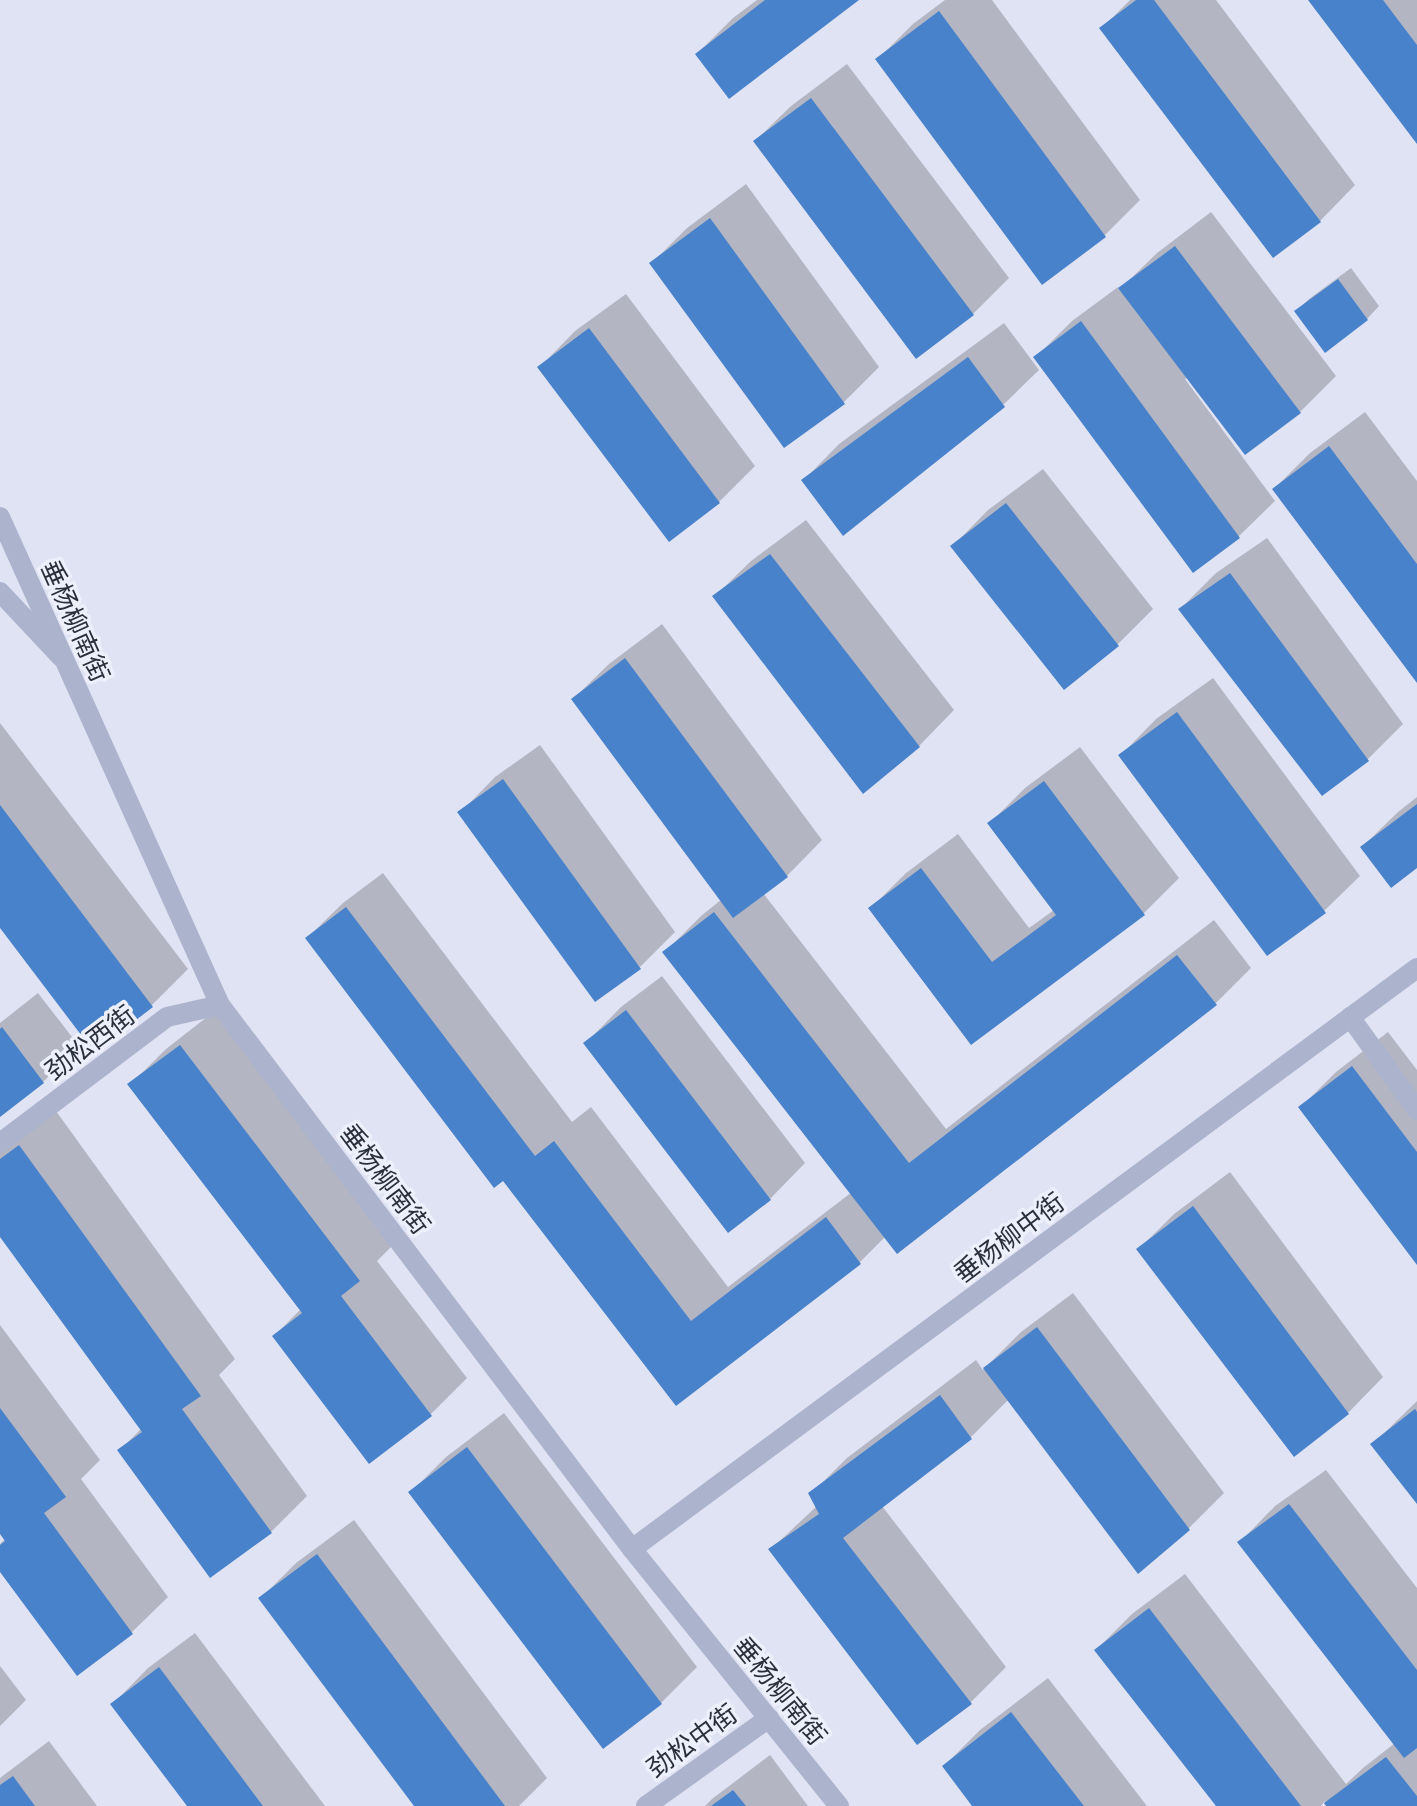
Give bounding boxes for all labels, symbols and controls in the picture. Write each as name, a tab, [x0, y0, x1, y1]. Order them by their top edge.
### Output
street label: 垂杨柳南街	[35, 555, 117, 686]
street label: 劲松西街	[38, 998, 141, 1086]
street label: 垂杨柳南街	[334, 1117, 438, 1240]
street label: 垂杨柳中街	[947, 1185, 1070, 1289]
street label: 垂杨柳南街	[727, 1630, 834, 1751]
street label: 劲松中街	[640, 1697, 743, 1784]

